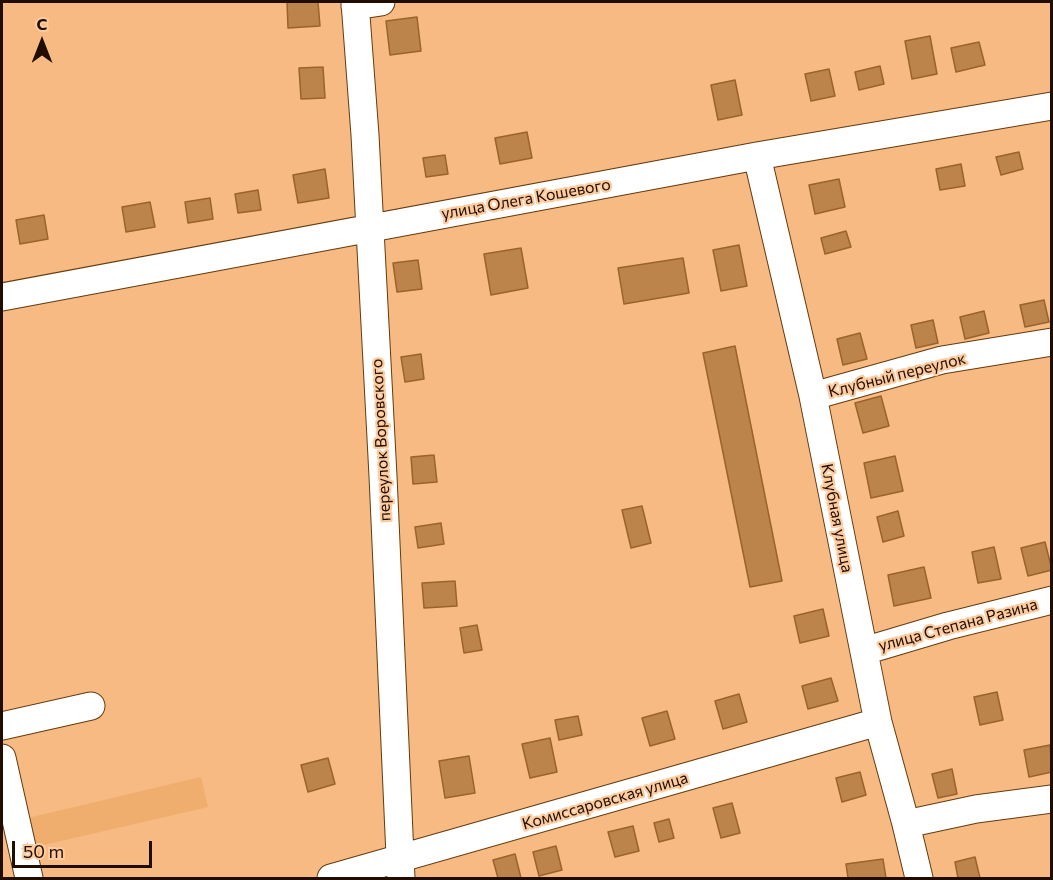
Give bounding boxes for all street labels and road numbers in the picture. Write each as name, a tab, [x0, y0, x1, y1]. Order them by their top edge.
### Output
street label: улица Олега Кошевого	[440, 175, 612, 223]
street label: Клубный переулок	[826, 349, 968, 401]
street label: переулок Воровского	[367, 358, 395, 522]
street label: Клубная улица	[817, 462, 857, 574]
street label: улица Степана Разина	[876, 595, 1040, 655]
street label: Комиссаровская улица	[520, 768, 690, 834]

